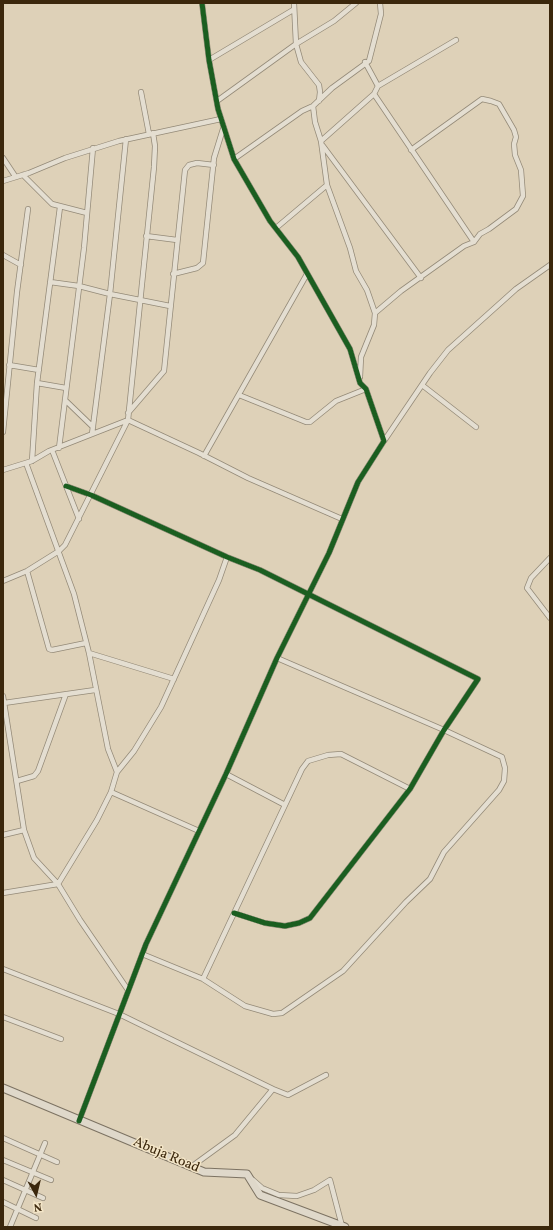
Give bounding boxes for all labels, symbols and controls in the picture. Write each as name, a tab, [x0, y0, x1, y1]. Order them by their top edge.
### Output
street label: Abuja Road	[130, 1134, 202, 1178]
north arrow	[16, 1174, 56, 1214]
text: N	[33, 1198, 43, 1214]

